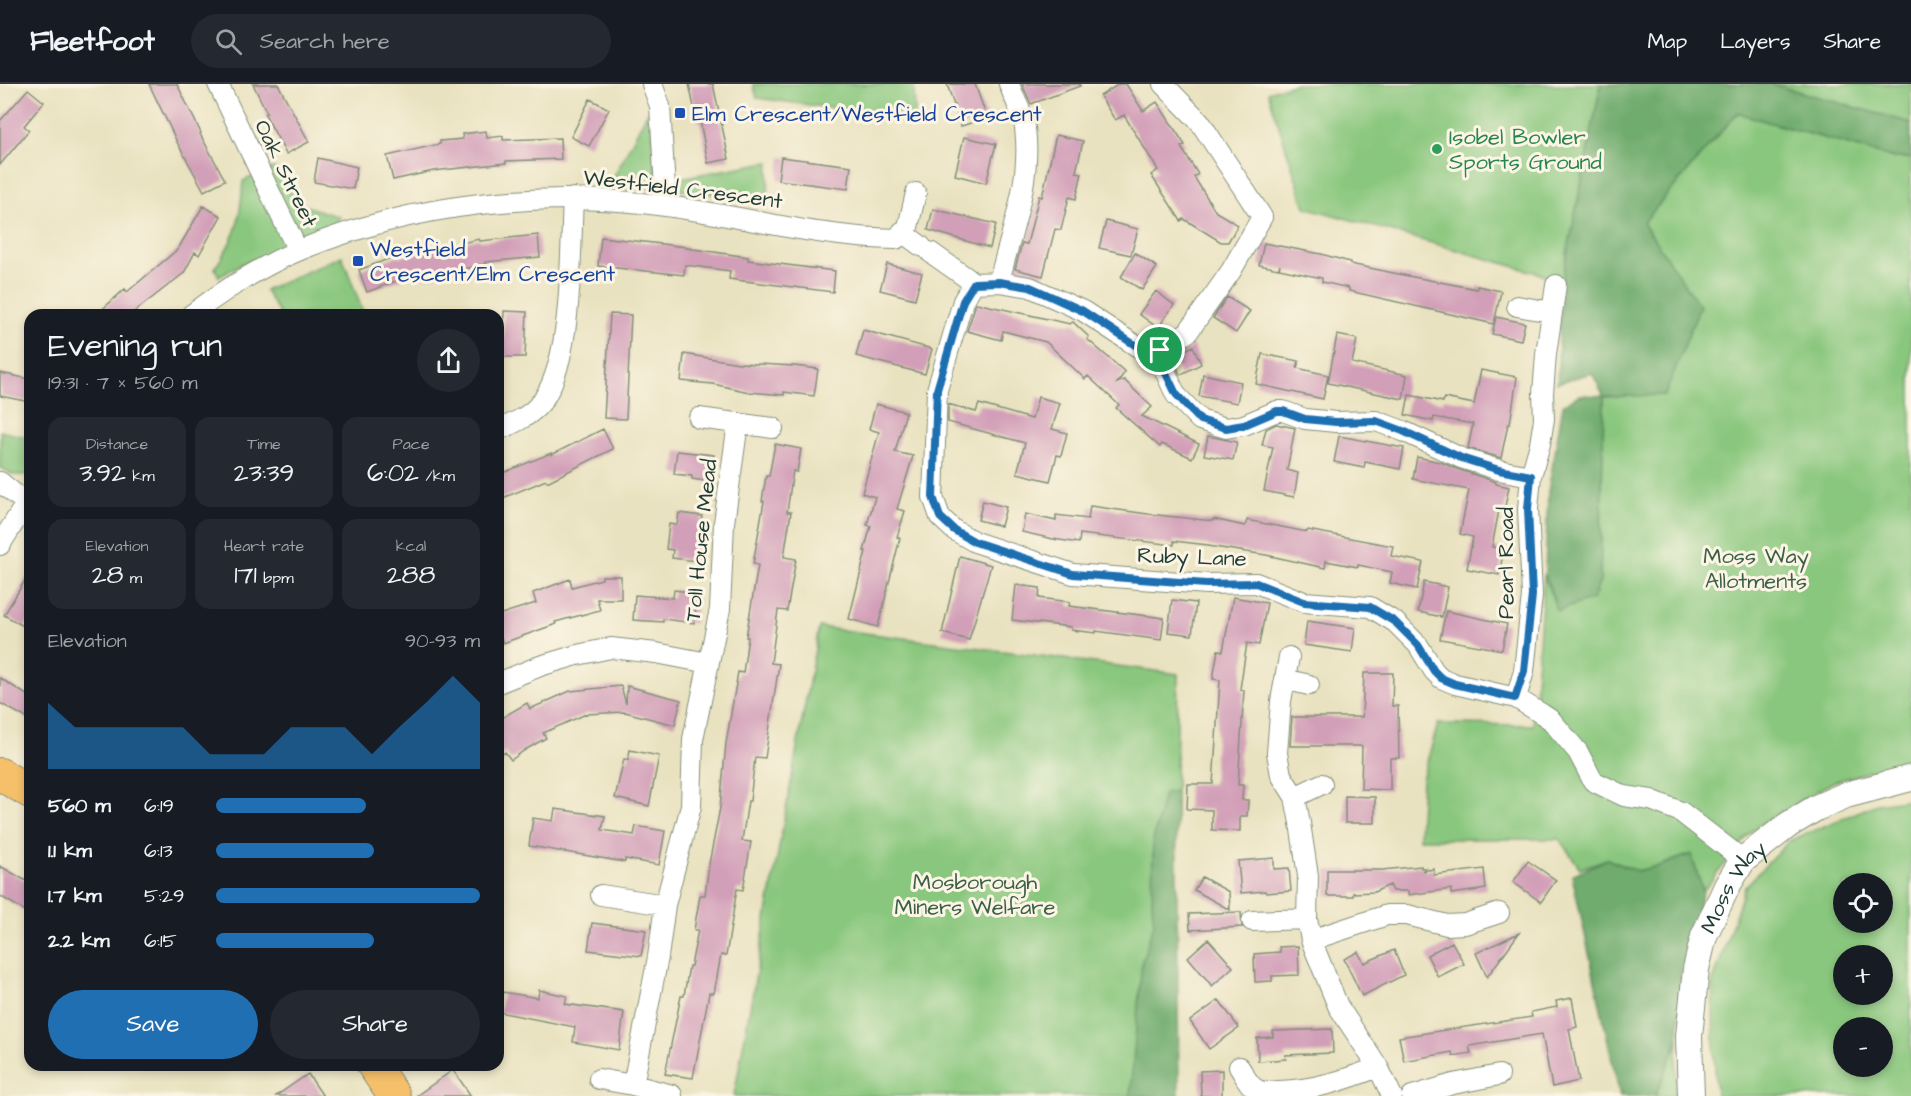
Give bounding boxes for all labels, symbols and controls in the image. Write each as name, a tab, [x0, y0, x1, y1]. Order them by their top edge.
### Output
search box	[191, 14, 611, 68]
text: Fleetfoot	[30, 22, 155, 61]
icon: search	[212, 25, 245, 58]
text: Search here	[260, 26, 390, 57]
text: Map	[1647, 27, 1687, 56]
text: Layers	[1720, 27, 1790, 56]
text: Share	[1823, 27, 1881, 56]
place label: Elm Crescent/Westfield Crescent	[692, 99, 1042, 130]
marker: Elm Crescent/Westfield Crescent	[673, 106, 687, 120]
street label: Oak Street	[246, 115, 325, 233]
place label: Isobel Bowler Sports Ground	[1449, 122, 1602, 178]
marker: Isobel Bowler Sports Ground	[1430, 142, 1444, 156]
street label: Westfield Crescent	[581, 162, 784, 217]
place label: Westfield Crescent/Elm Crescent	[370, 234, 615, 290]
marker: Westfield Crescent/Elm Crescent	[351, 254, 365, 268]
text: Evening run	[48, 323, 222, 369]
pin	[1134, 324, 1185, 375]
button: share	[417, 329, 480, 392]
icon: arrive	[1143, 333, 1176, 366]
text: 19:31 · 7 × 560 m	[48, 369, 197, 397]
text: Distance	[86, 433, 148, 455]
text: Time	[247, 433, 281, 455]
text: Pace	[392, 433, 430, 455]
text: 3.92	[79, 455, 126, 491]
text: 23:39	[234, 455, 294, 491]
text: 6:02	[367, 455, 419, 491]
street label: Toll House Mead	[678, 457, 725, 623]
text: km	[126, 465, 155, 487]
text: /km	[419, 465, 455, 487]
street label: Pearl Road	[1491, 507, 1522, 619]
text: Elevation	[86, 535, 148, 557]
text: Heart rate	[224, 535, 304, 557]
text: kcal	[396, 535, 426, 557]
street label: Ruby Lane	[1137, 540, 1247, 576]
park label: Moss Way Allotments	[1703, 541, 1809, 597]
text: 28	[92, 557, 123, 593]
text: 171	[234, 557, 257, 593]
text: 288	[387, 557, 435, 593]
text: m	[123, 567, 142, 589]
text: bpm	[257, 567, 294, 589]
text: Elevation	[48, 627, 127, 655]
text: 90–93 m	[405, 627, 480, 655]
text: 560 m	[48, 792, 111, 820]
text: 6:19	[144, 792, 174, 820]
street label: Moss Way	[1693, 834, 1774, 939]
text: 1.1 km	[48, 837, 92, 865]
text: 6:13	[144, 837, 173, 865]
park label: Mosborough Miners Welfare	[895, 867, 1055, 923]
map controls	[1833, 873, 1893, 1077]
button: locate	[1833, 873, 1893, 933]
text: 1.7 km	[48, 882, 102, 910]
text: 5:29	[144, 882, 184, 910]
text: 2.2 km	[48, 927, 110, 955]
text: 6:15	[144, 927, 177, 955]
button: +	[1833, 945, 1893, 1005]
button: Save	[48, 990, 258, 1059]
button: Share	[270, 990, 480, 1059]
button: −	[1833, 1017, 1893, 1077]

